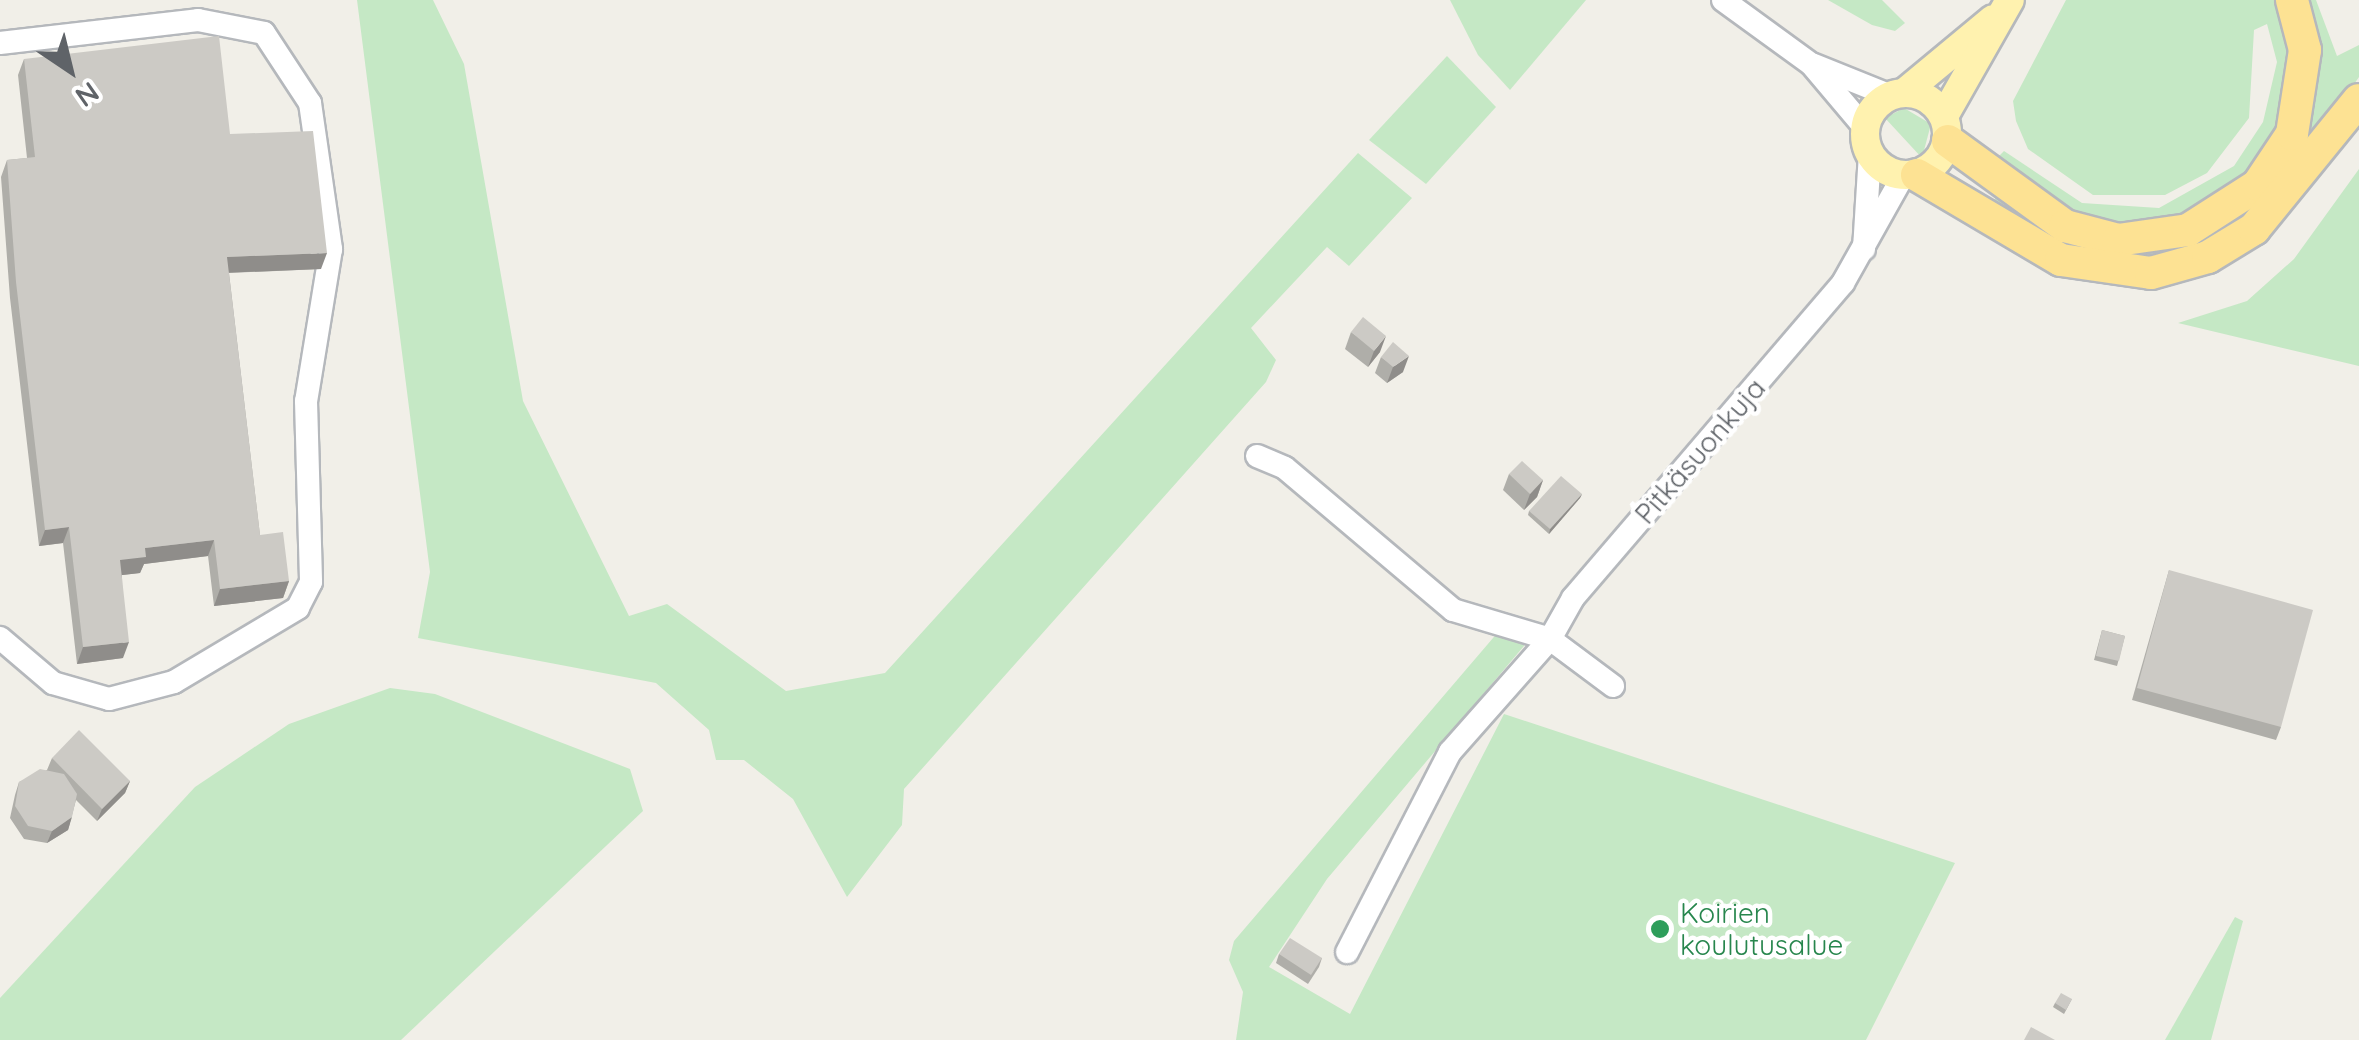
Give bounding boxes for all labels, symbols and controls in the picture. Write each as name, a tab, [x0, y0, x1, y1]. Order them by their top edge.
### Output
north arrow	[20, 20, 120, 120]
text: N	[69, 75, 106, 115]
street label: Pitkäsuonkuja	[1628, 372, 1772, 530]
place label: Koirien koulutusalue	[1680, 896, 1843, 962]
marker: Koirien koulutusalue	[1649, 918, 1671, 940]

